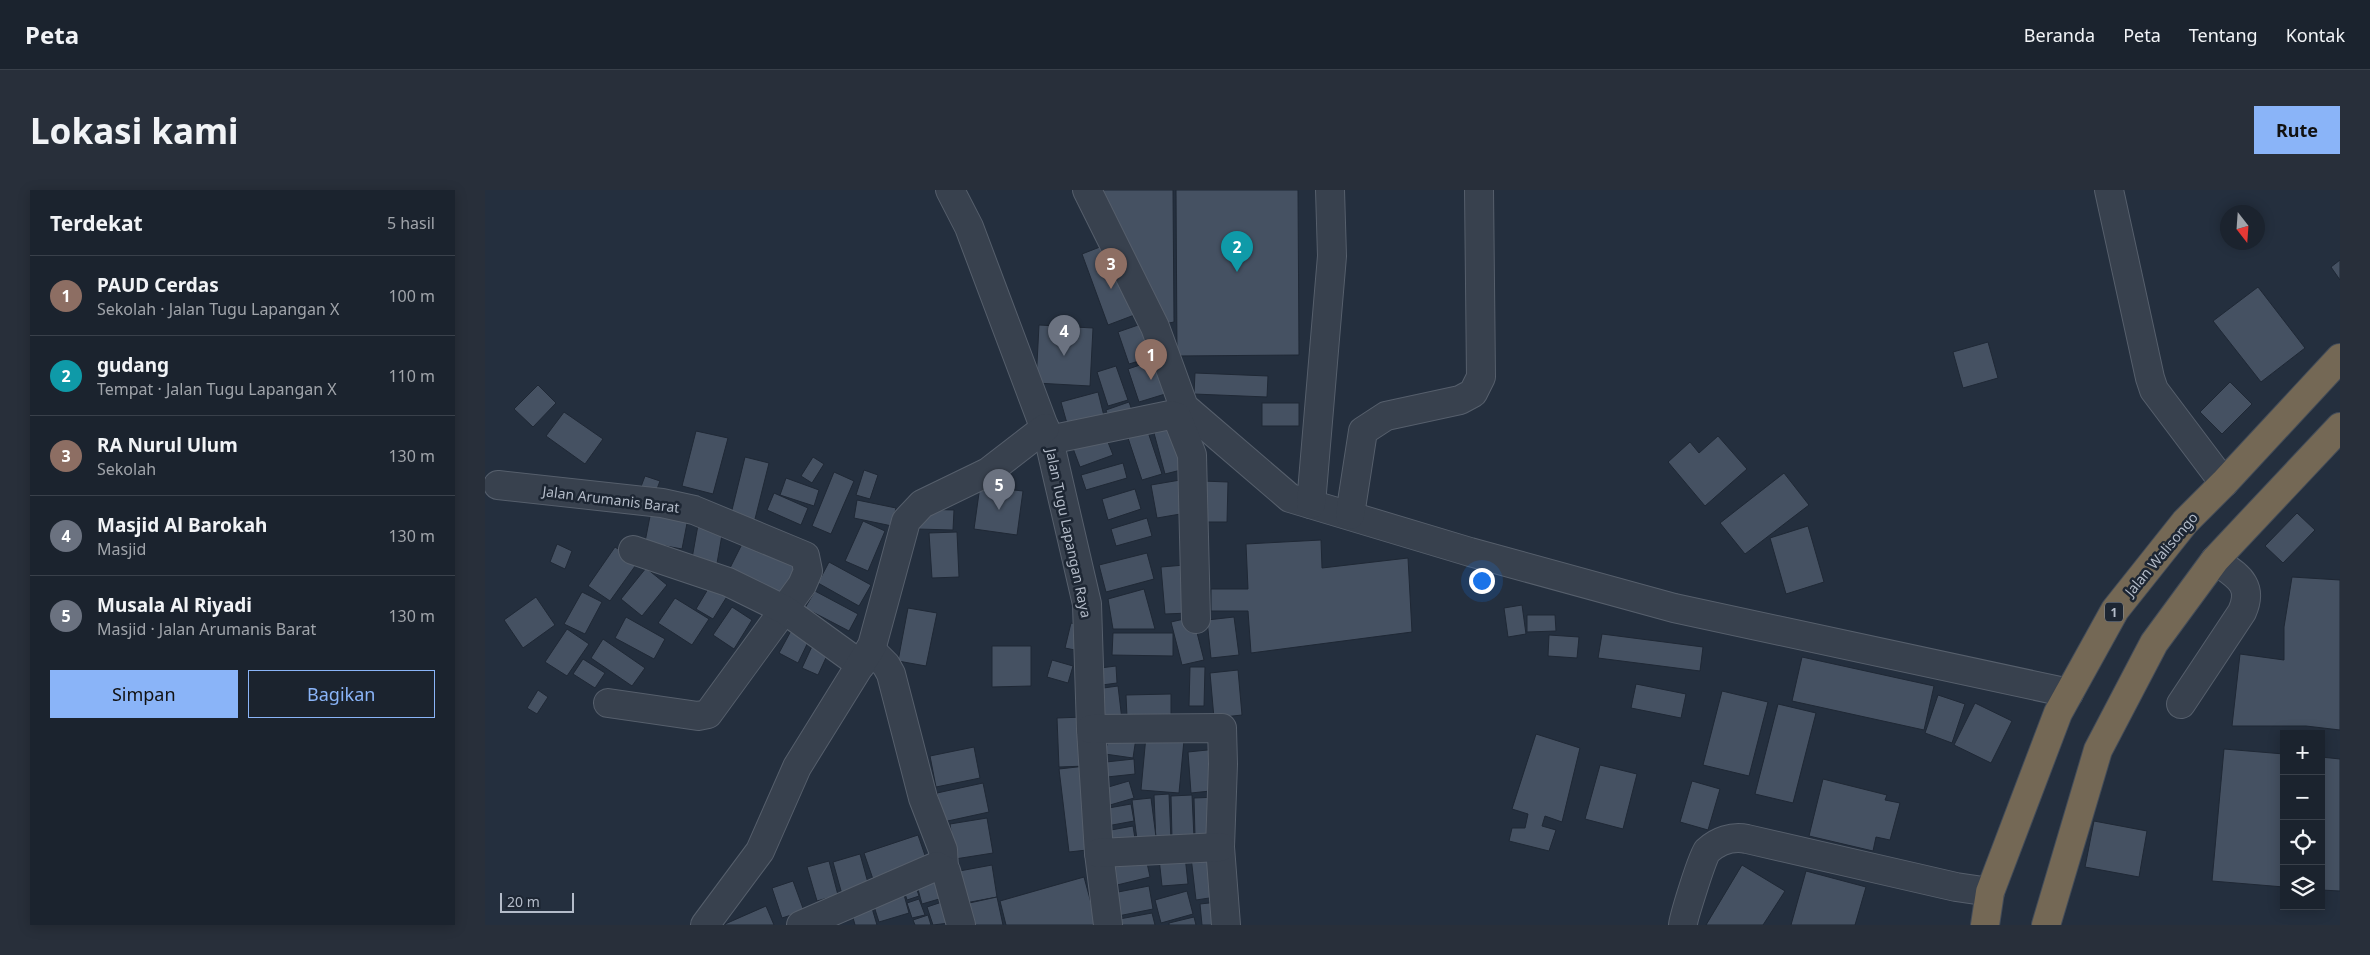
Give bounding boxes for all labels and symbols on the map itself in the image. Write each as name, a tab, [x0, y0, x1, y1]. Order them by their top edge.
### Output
north arrow	[2220, 205, 2265, 250]
pin: 2	[1221, 231, 1253, 272]
pin: 3	[1095, 248, 1127, 289]
pin: 4	[1048, 315, 1080, 356]
pin: 1	[1135, 339, 1167, 380]
street label: Jalan Tugu Lapangan Raya	[1041, 445, 1096, 619]
pin: 5	[983, 469, 1015, 510]
street label: Jalan Arumanis Barat	[540, 481, 681, 517]
street label: Jalan Walisongo	[2119, 508, 2202, 602]
your location	[1469, 568, 1495, 594]
road number: 1	[2105, 602, 2123, 622]
scale bar	[500, 890, 574, 913]

